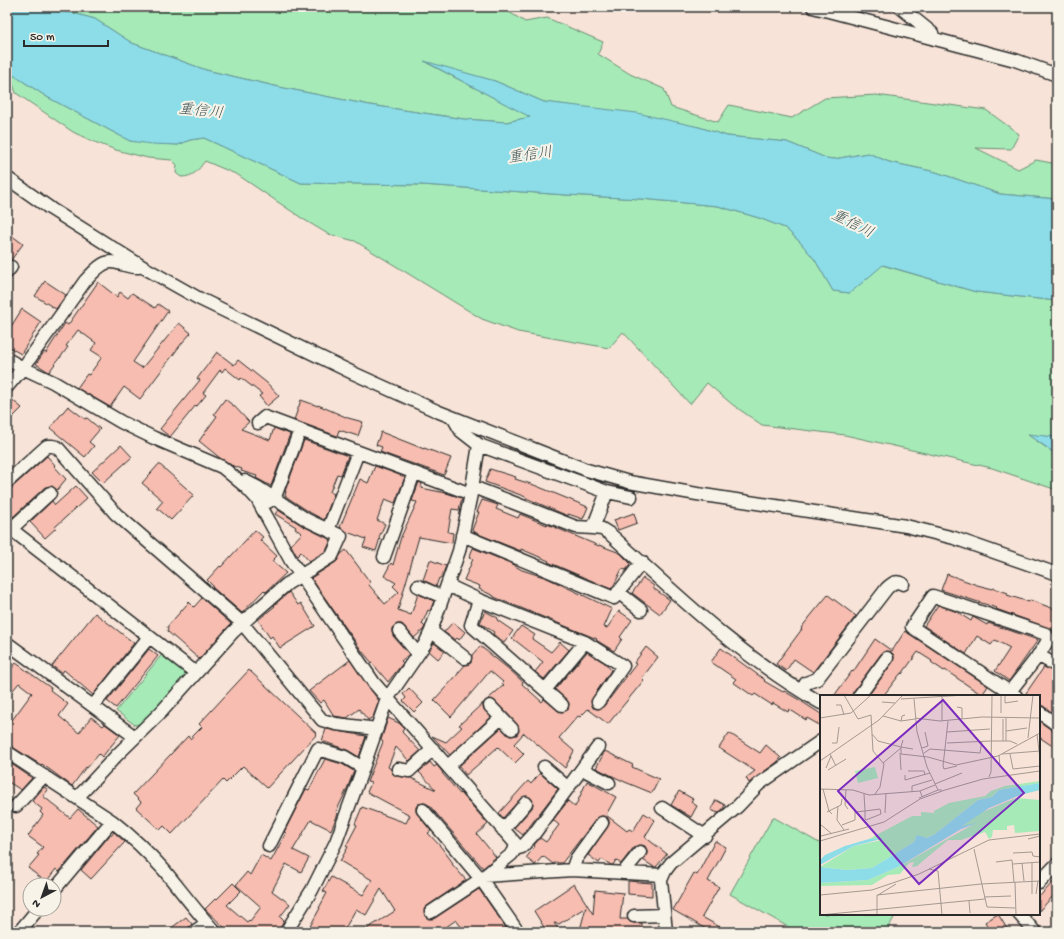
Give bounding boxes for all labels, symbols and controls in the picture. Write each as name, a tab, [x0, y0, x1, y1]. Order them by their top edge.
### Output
scale bar	[24, 22, 108, 48]
text: 50 m	[30, 31, 55, 45]
water label: 重信川	[177, 101, 224, 123]
water label: 重信川	[507, 144, 554, 168]
water label: 重信川	[828, 207, 876, 243]
inset map	[820, 695, 1040, 915]
north arrow	[22, 877, 62, 917]
text: N	[30, 896, 43, 910]

